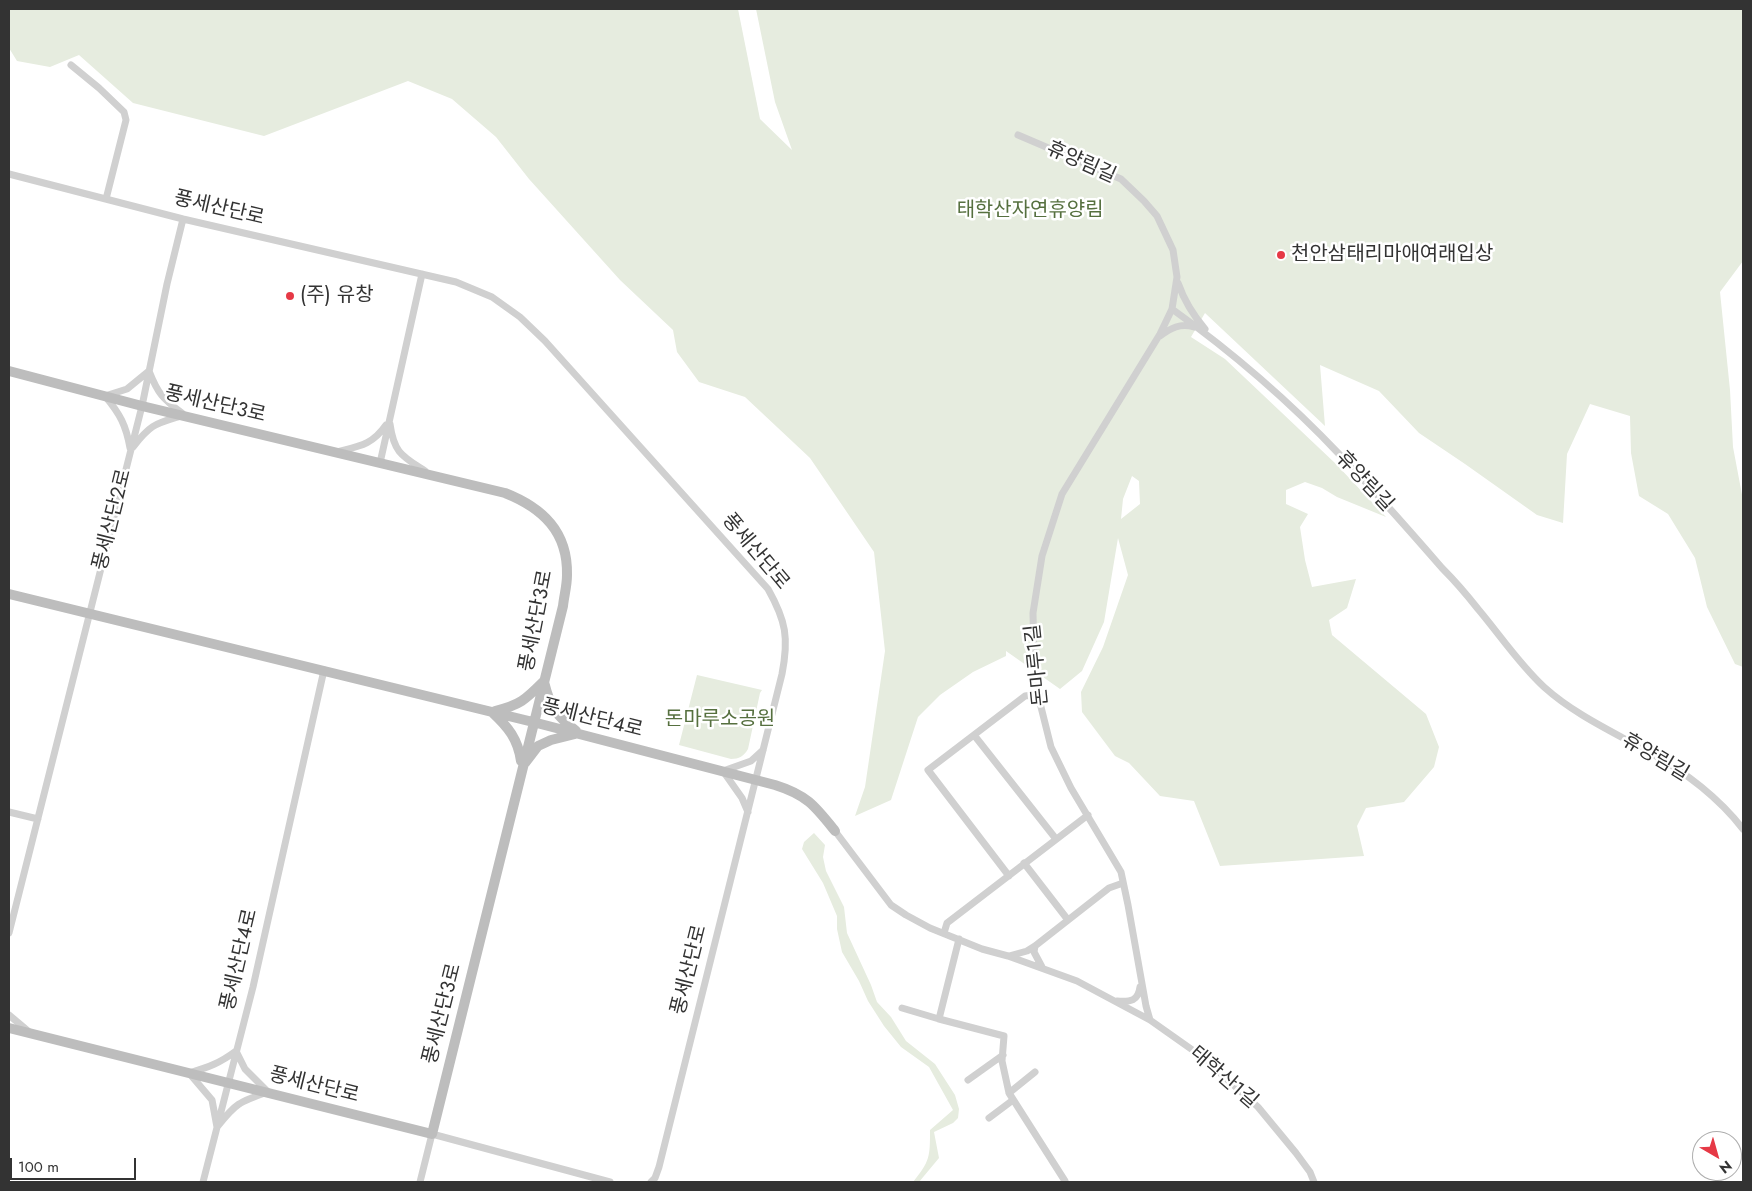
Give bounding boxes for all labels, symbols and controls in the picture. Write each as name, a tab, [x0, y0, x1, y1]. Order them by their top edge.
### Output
street label: 휴양림길	[1043, 137, 1119, 189]
street label: 풍세산단로	[171, 187, 267, 231]
park label: 태학산자연휴양림	[956, 199, 1104, 223]
place label: 천안삼태리마애여래입상	[1291, 243, 1493, 267]
marker: 천안삼태리마애여래입상	[1275, 249, 1287, 261]
place label: (주) 유창	[300, 284, 374, 308]
marker: (주) 유창	[284, 290, 296, 302]
street label: 풍세산단3로	[162, 382, 268, 428]
street label: 휴양림길	[1330, 447, 1398, 517]
street label: 풍세산단2로	[89, 467, 137, 573]
street label: 풍세산단로	[716, 509, 794, 595]
street label: 풍세산단3로	[515, 568, 559, 674]
street label: 돈마루1길	[1022, 623, 1054, 707]
street label: 풍세산단4로	[539, 695, 645, 743]
park label: 돈마루소공원	[665, 708, 775, 732]
street label: 휴양림길	[1617, 729, 1693, 787]
street label: 풍세산단4로	[217, 907, 263, 1013]
street label: 풍세산단로	[667, 922, 713, 1018]
street label: 풍세산단3로	[419, 961, 467, 1067]
street label: 태학산1길	[1184, 1042, 1262, 1114]
street label: 풍세산단로	[266, 1063, 362, 1109]
north arrow	[1692, 1131, 1742, 1181]
scale bar	[12, 1148, 139, 1180]
text: 100 m	[18, 1156, 59, 1178]
text: N	[1715, 1156, 1736, 1178]

